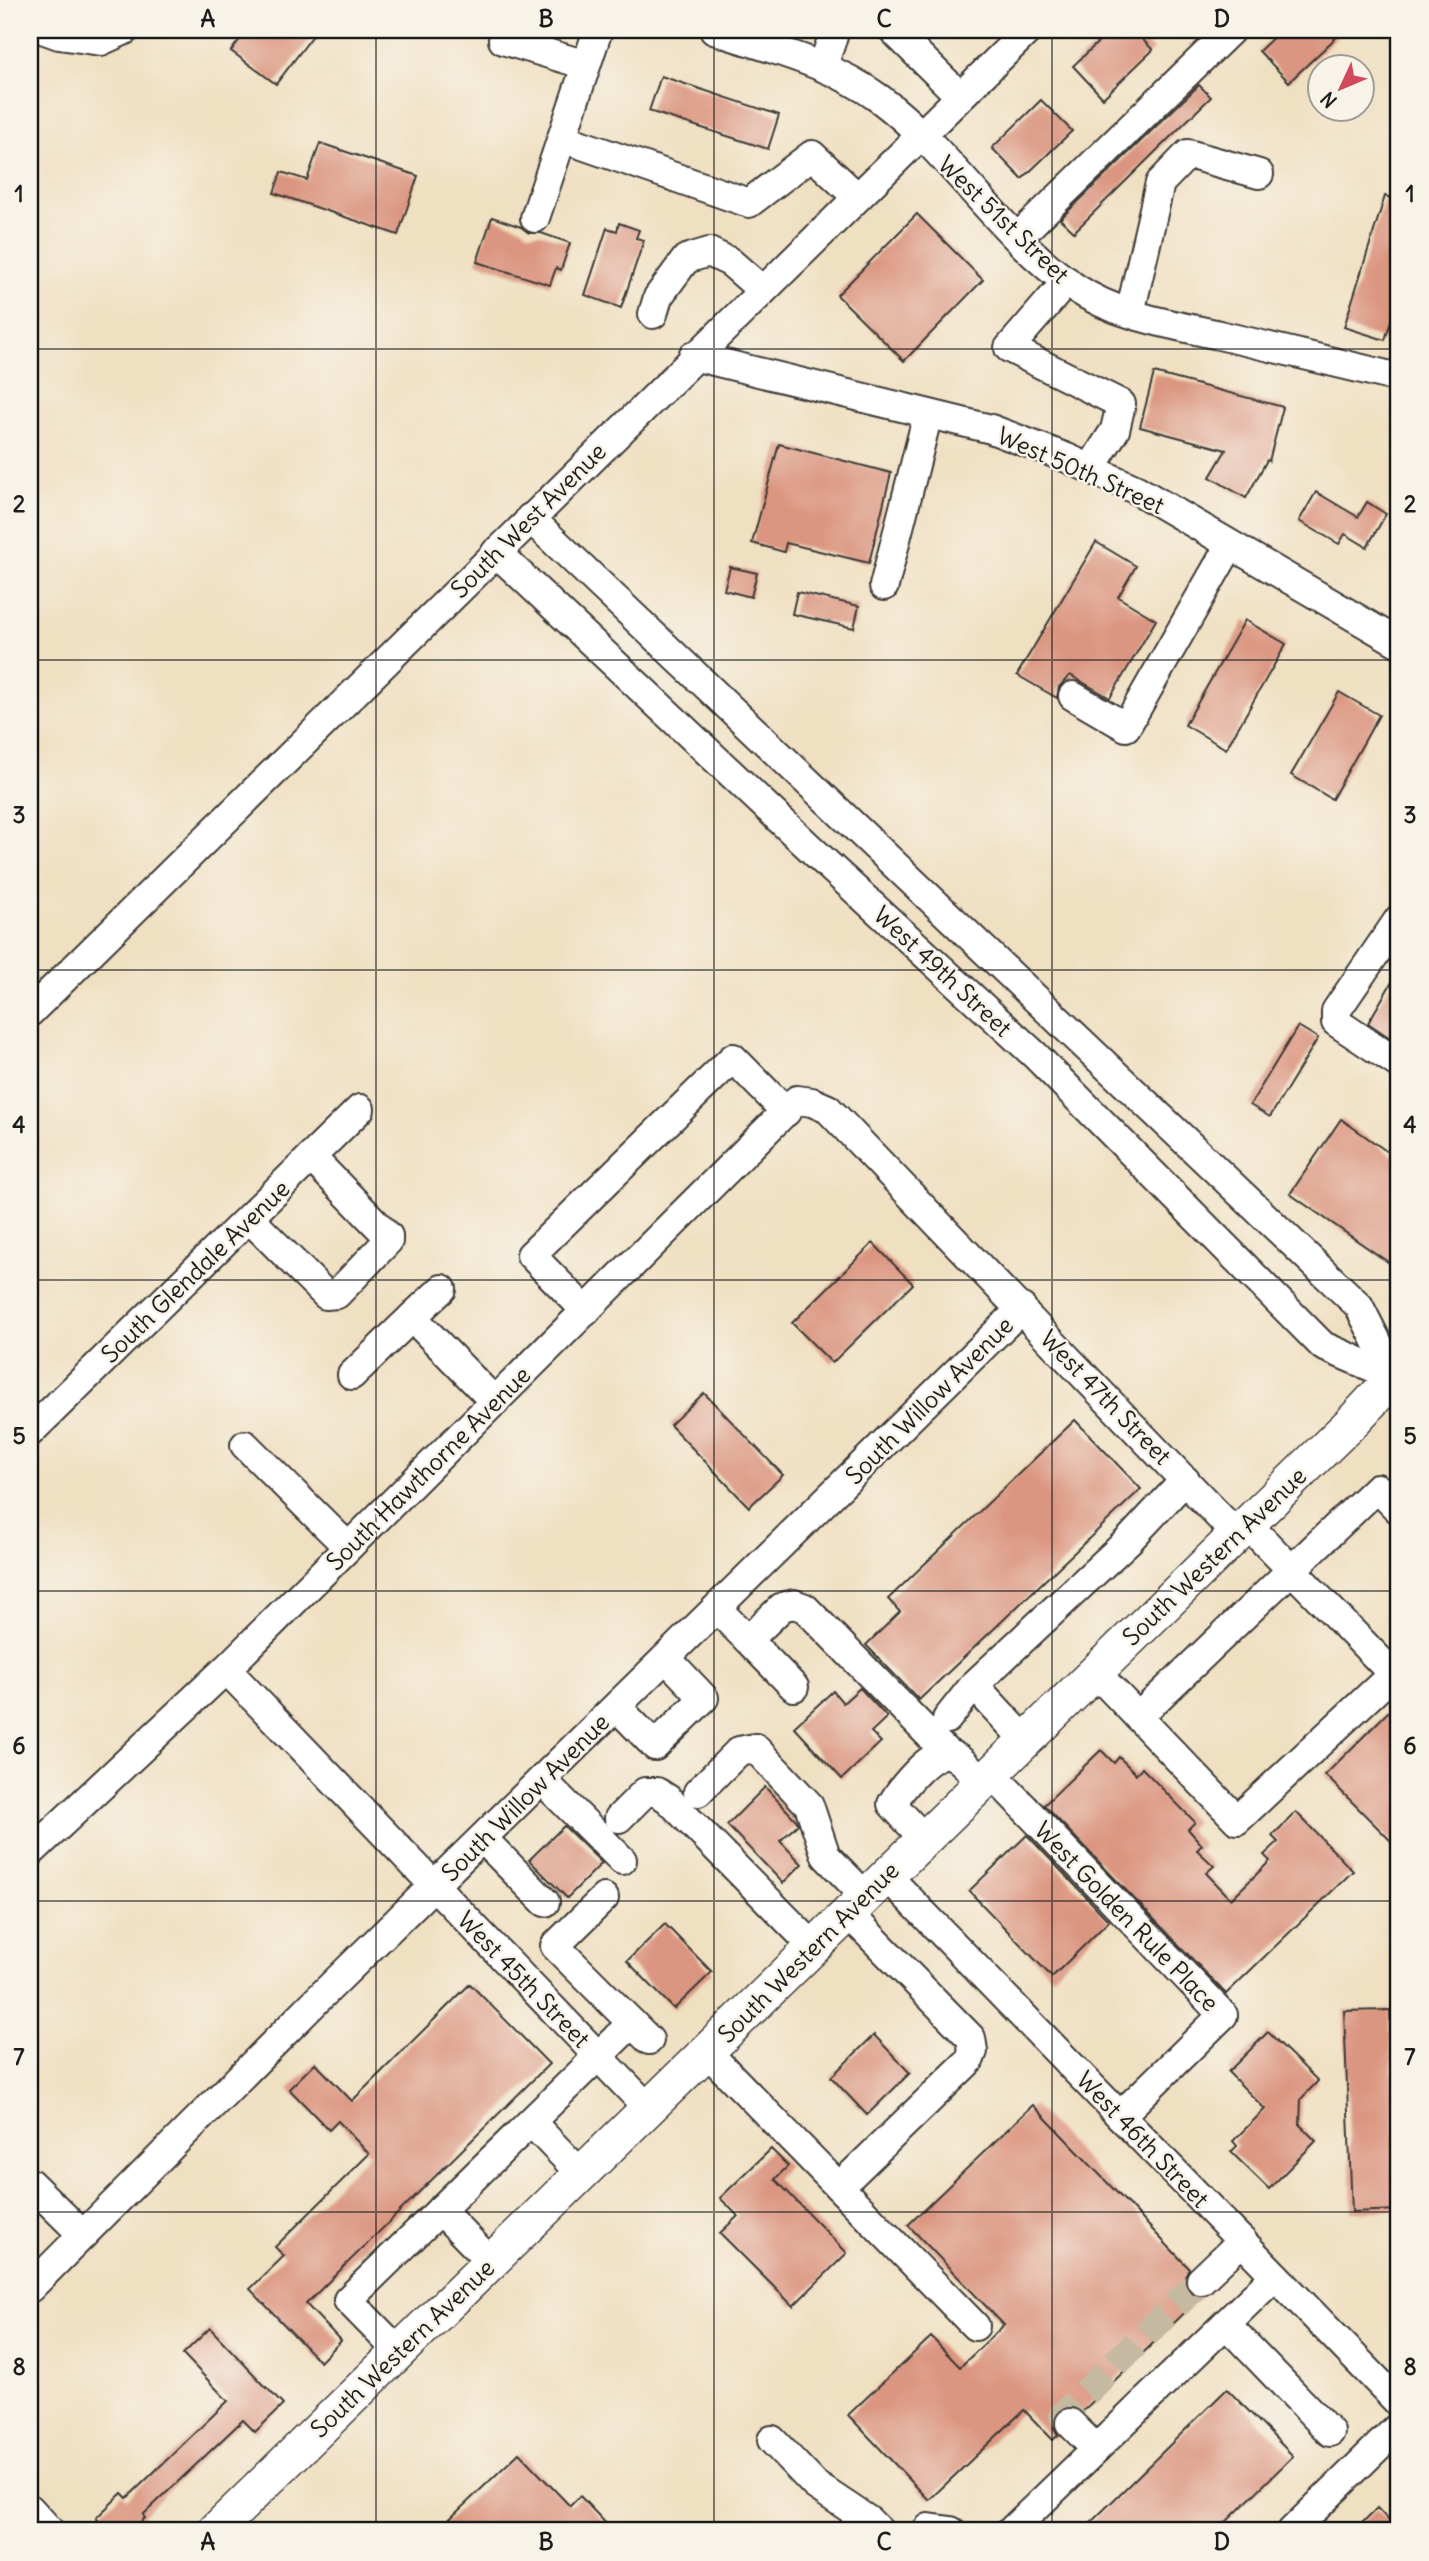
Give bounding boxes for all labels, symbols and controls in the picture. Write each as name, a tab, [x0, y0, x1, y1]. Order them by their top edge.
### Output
text: A	[201, 4, 216, 33]
text: B	[538, 4, 554, 33]
text: C	[876, 4, 892, 33]
text: D	[1214, 4, 1230, 33]
north arrow	[1306, 52, 1376, 122]
text: N	[1316, 87, 1342, 113]
street label: West 51st Street	[932, 149, 1076, 289]
text: 1	[14, 179, 24, 208]
text: 1	[1405, 179, 1415, 208]
street label: West 50th Street	[993, 420, 1169, 520]
street label: South West Avenue	[444, 436, 612, 604]
text: 2	[13, 489, 26, 518]
text: 2	[1404, 489, 1417, 518]
text: 3	[12, 800, 26, 829]
text: 3	[1403, 800, 1417, 829]
street label: West 49th Street	[868, 899, 1018, 1043]
text: 4	[12, 1110, 26, 1139]
text: 4	[1403, 1110, 1417, 1139]
street label: South Glendale Avenue	[95, 1173, 295, 1369]
street label: South Willow Avenue	[839, 1310, 1019, 1490]
street label: West 47th Street	[1034, 1323, 1178, 1471]
street label: South Hawthorne Avenue	[320, 1360, 536, 1576]
text: 5	[12, 1421, 26, 1450]
text: 5	[1403, 1421, 1417, 1450]
street label: South Western Avenue	[1116, 1460, 1312, 1652]
street label: South Willow Avenue	[435, 1707, 615, 1887]
text: 6	[12, 1731, 26, 1760]
text: 6	[1403, 1731, 1417, 1760]
street label: West Golden Rule Place	[1028, 1815, 1226, 2017]
street label: South Western Avenue	[711, 1855, 905, 2049]
street label: West 45th Street	[451, 1905, 597, 2053]
text: 7	[13, 2042, 25, 2071]
text: 7	[1404, 2042, 1416, 2071]
street label: West 46th Street	[1070, 2065, 1216, 2213]
street label: South Western Avenue	[304, 2252, 500, 2444]
text: 8	[12, 2352, 26, 2381]
text: 8	[1403, 2352, 1417, 2381]
text: A	[201, 2527, 216, 2556]
text: B	[538, 2527, 554, 2556]
text: C	[876, 2527, 892, 2556]
text: D	[1214, 2527, 1230, 2556]

